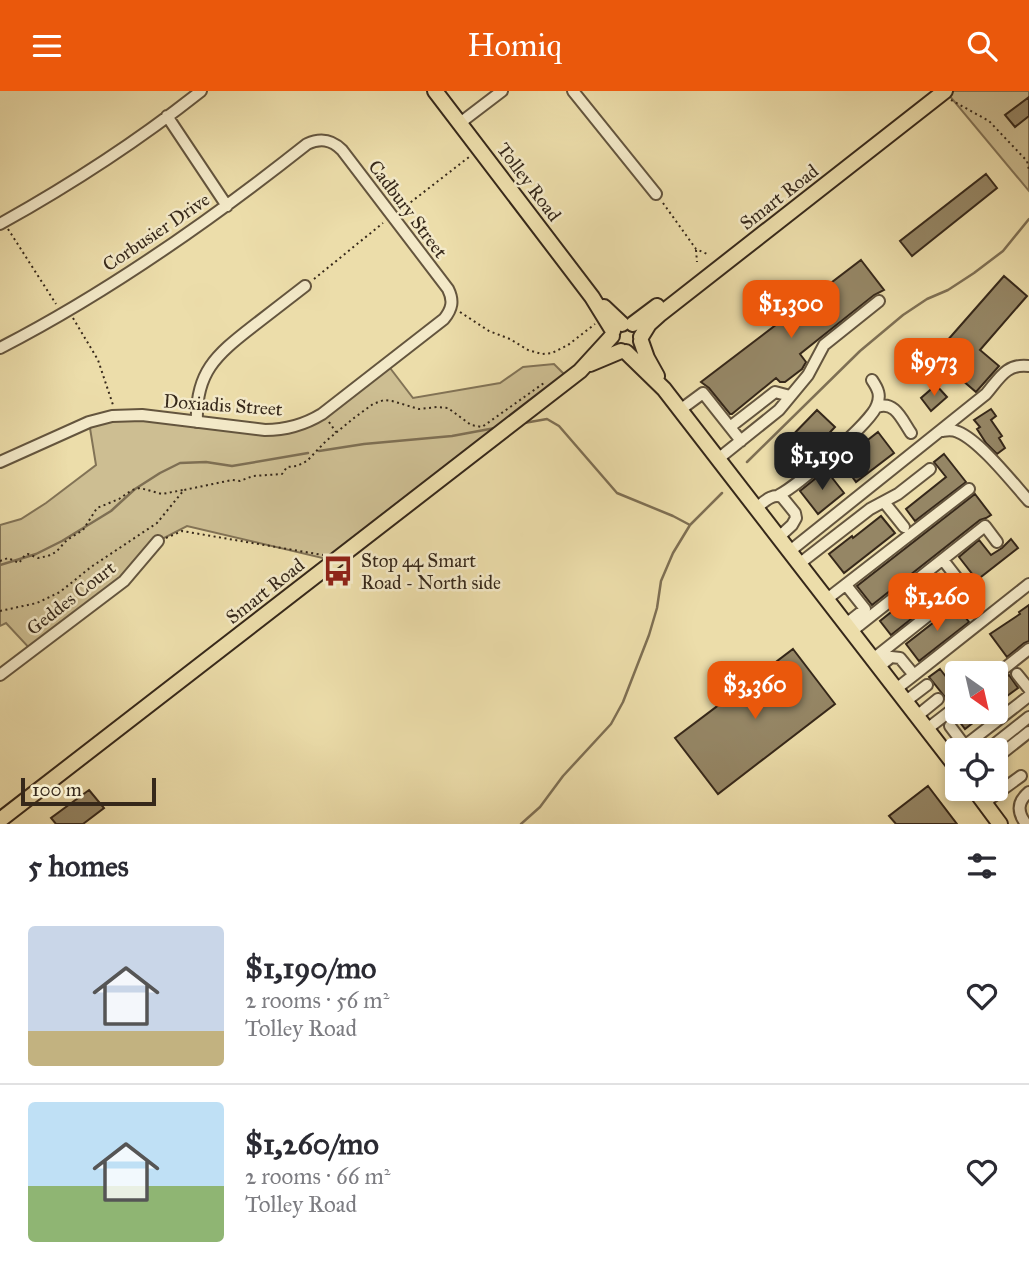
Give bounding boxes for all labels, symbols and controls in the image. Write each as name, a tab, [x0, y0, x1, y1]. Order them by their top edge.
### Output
text: Homiq	[467, 26, 562, 65]
icon: menu	[28, 27, 66, 65]
icon: search	[963, 27, 1001, 65]
street label: Tolley Road	[492, 138, 566, 226]
street label: Cadbury Street	[364, 155, 453, 263]
street label: Smart Road	[735, 159, 823, 235]
street label: Corbusier Drive	[98, 188, 214, 276]
pin: $1,300	[734, 281, 848, 340]
text: $1,300	[759, 289, 823, 317]
pin: $973	[893, 338, 975, 398]
text: $973	[910, 347, 958, 375]
street label: Doxiadis Street	[163, 389, 284, 421]
pin: $1,190	[765, 433, 879, 492]
text: $1,190	[790, 441, 854, 469]
place label: Stop 44 Smart Road - North side	[361, 549, 501, 594]
street label: Smart Road	[221, 553, 309, 629]
bus stop icon: Stop 44 Smart Road - North side	[321, 554, 355, 588]
street label: Geddes Court	[22, 556, 120, 640]
pin: $1,260	[880, 573, 994, 633]
text: $1,260	[904, 582, 970, 610]
pin: $3,360	[698, 661, 812, 721]
north arrow	[945, 661, 1008, 725]
map controls	[945, 661, 1008, 801]
text: $3,360	[723, 670, 787, 698]
button: locate	[945, 738, 1008, 801]
scale bar	[21, 775, 156, 807]
text: 100 m	[32, 778, 82, 801]
icon: filters	[963, 847, 1001, 885]
text: 5 homes	[28, 848, 129, 884]
text: $1,190/mo	[245, 950, 376, 986]
icon: home	[84, 954, 168, 1038]
icon: heart	[963, 977, 1001, 1015]
text: 2 rooms · 56 m²	[245, 986, 389, 1014]
text: Tolley Road	[245, 1014, 357, 1042]
text: $1,260/mo	[245, 1126, 379, 1162]
icon: home	[84, 1130, 168, 1214]
icon: heart	[963, 1153, 1001, 1191]
text: 2 rooms · 66 m²	[245, 1162, 390, 1190]
text: Tolley Road	[245, 1190, 357, 1218]

